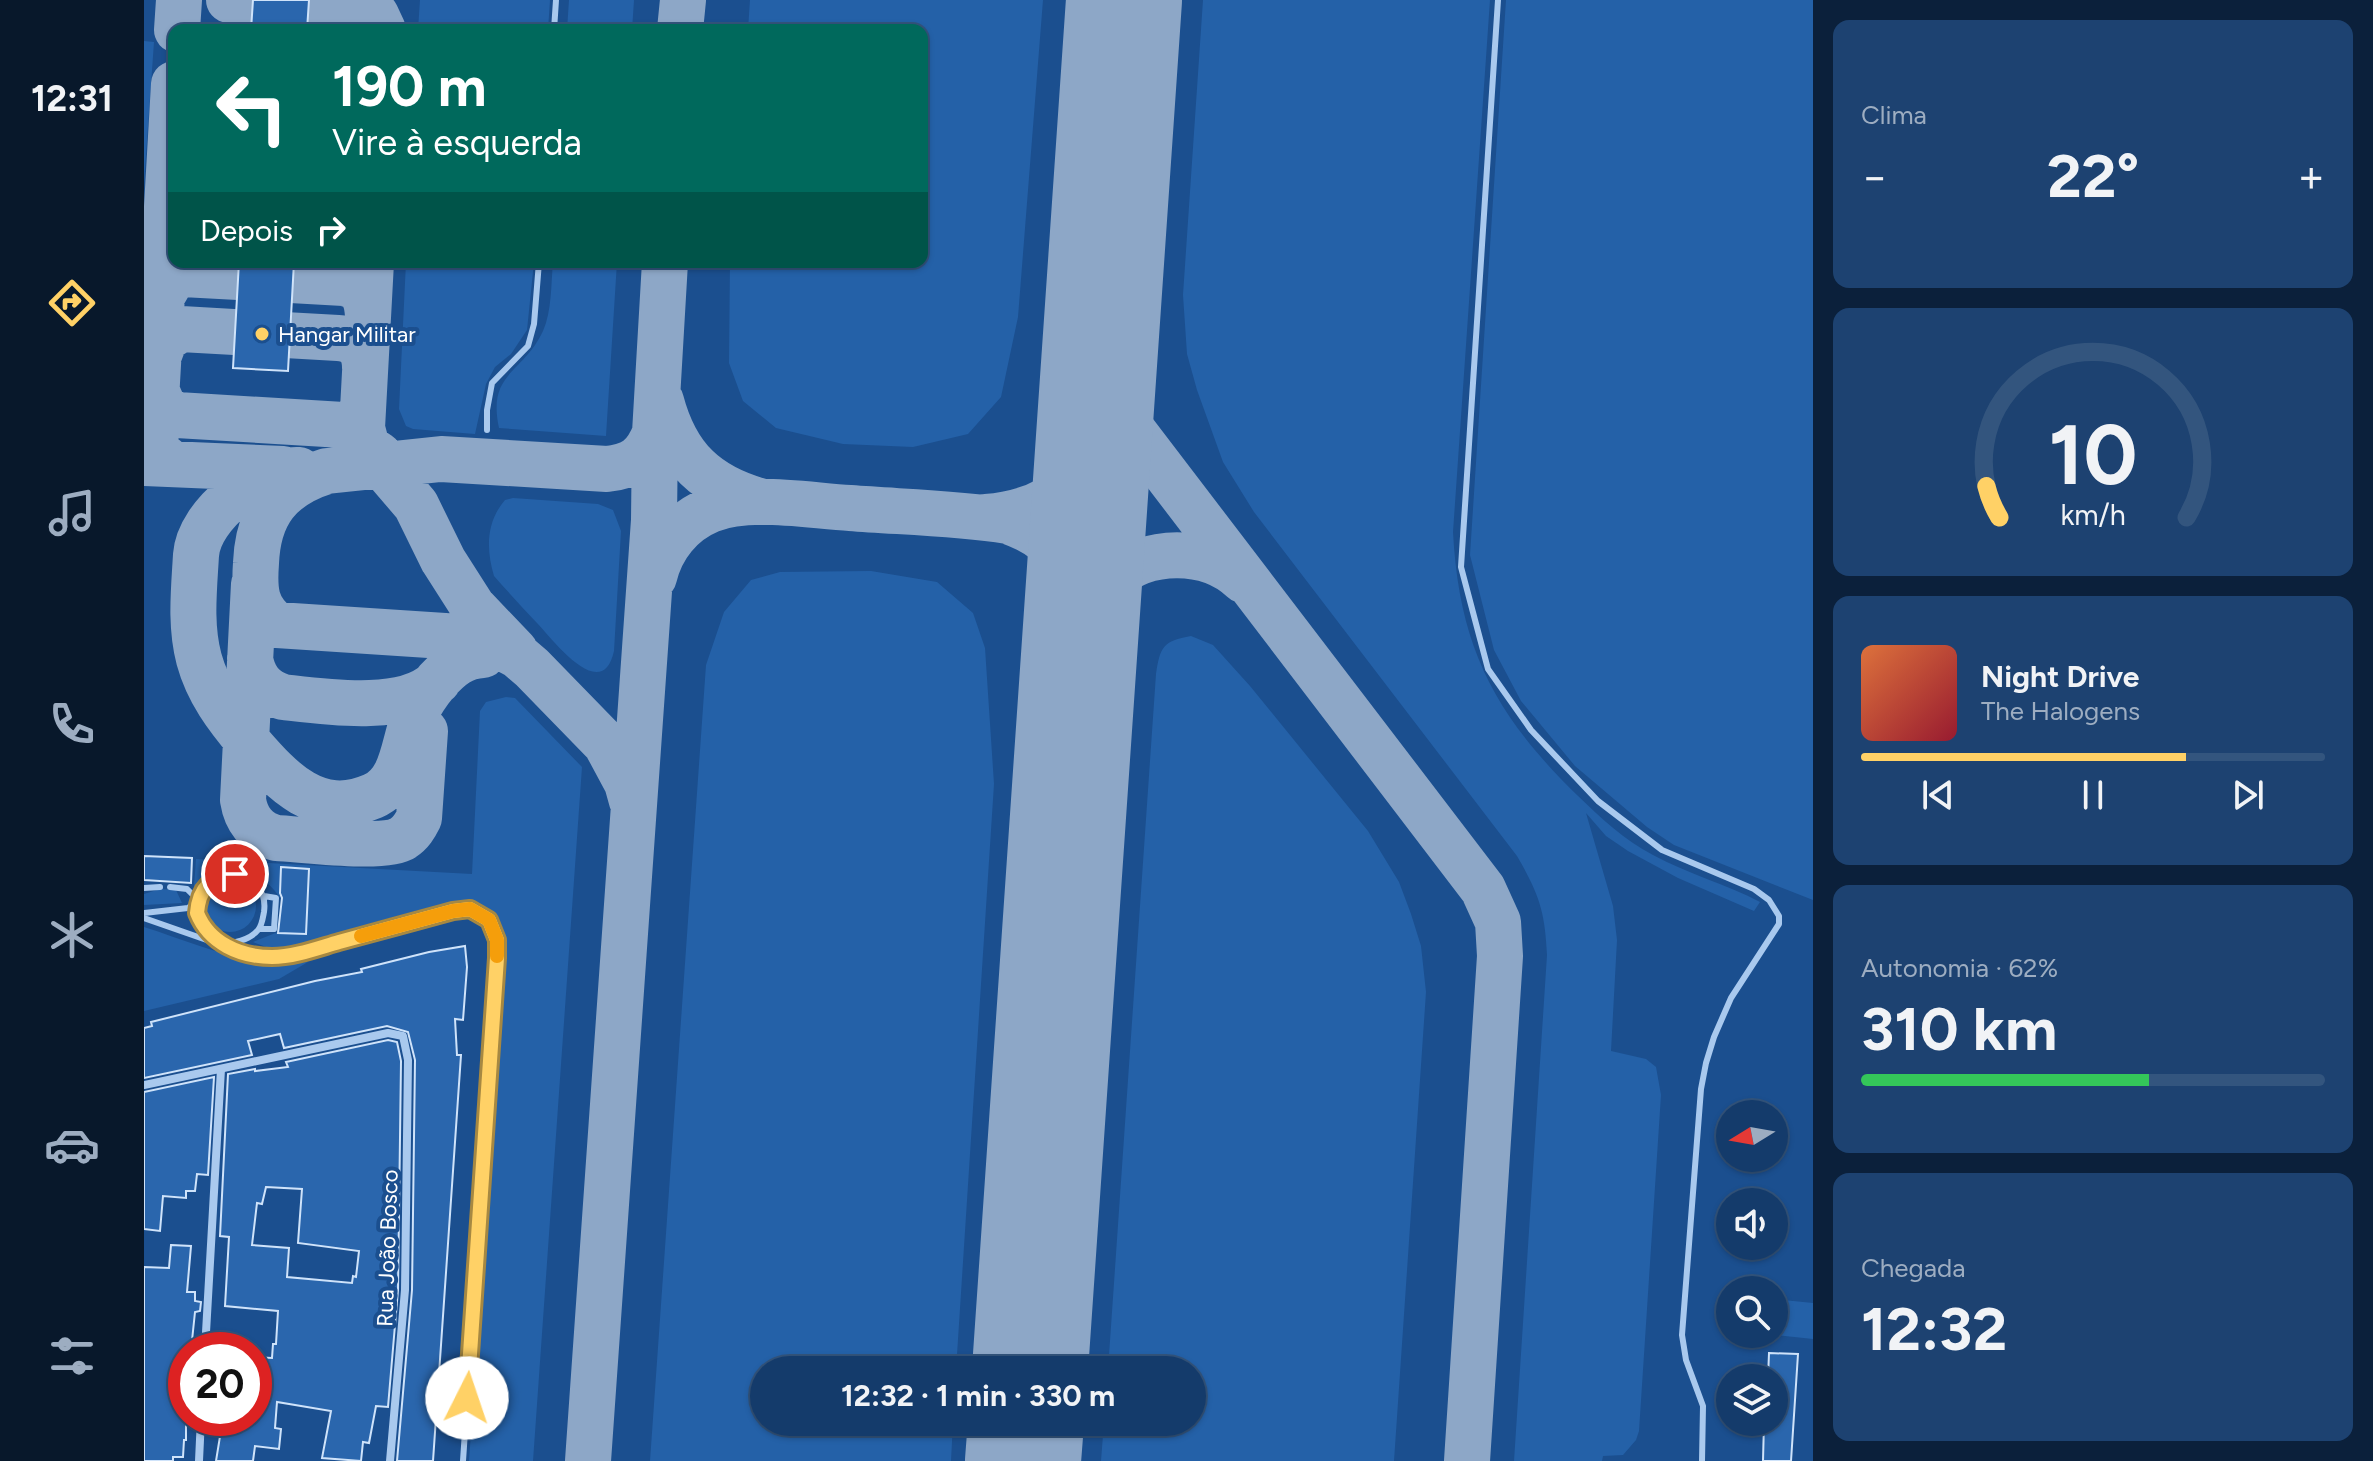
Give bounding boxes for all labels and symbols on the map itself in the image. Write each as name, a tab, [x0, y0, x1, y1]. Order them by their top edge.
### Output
place label: Hangar Militar	[278, 321, 416, 348]
marker: Hangar Militar	[253, 325, 271, 343]
pin	[201, 840, 269, 908]
north arrow	[1716, 1100, 1788, 1172]
street label: Rua João Bosco	[371, 1169, 404, 1327]
speed limit sign: 20	[168, 1332, 272, 1436]
position arrow	[425, 1356, 509, 1440]

